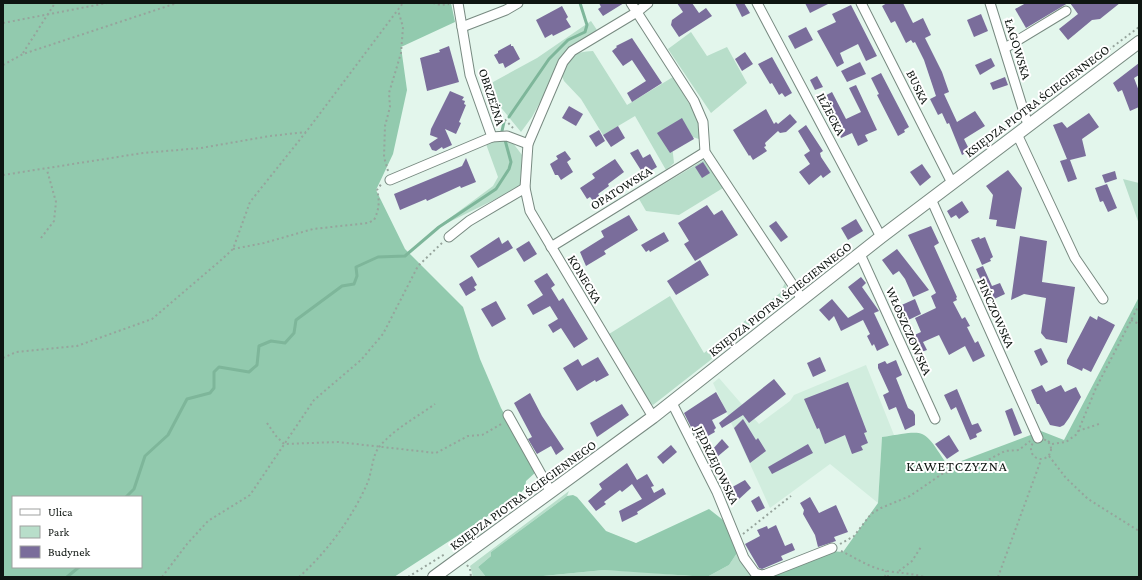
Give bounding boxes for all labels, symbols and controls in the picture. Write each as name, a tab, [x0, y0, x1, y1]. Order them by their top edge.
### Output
street label: ŁAGOWSKA	[1002, 17, 1035, 82]
street label: KSIĘDZA PIOTRA ŚCIEGIENNEGO	[962, 41, 1113, 160]
street label: OBRZEŻNA	[476, 66, 508, 128]
street label: BUSKA	[903, 67, 933, 107]
street label: IŁŻECKA	[813, 90, 849, 139]
street label: OPATOWSKA	[587, 163, 655, 213]
street label: KSIĘDZA PIOTRA ŚCIEGIENNEGO	[706, 238, 855, 359]
street label: KONECKA	[565, 252, 606, 306]
street label: PIŃCZOWSKA	[974, 276, 1018, 351]
street label: WŁOSZCZOWSKA	[883, 284, 935, 378]
street label: JĘDRZEJOWSKA	[691, 422, 743, 507]
street label: KSIĘDZA PIOTRA ŚCIEGIENNEGO	[447, 437, 599, 553]
district label: KAWETCZYZNA	[906, 458, 1008, 474]
legend	[12, 496, 142, 568]
text: Ulica	[48, 505, 73, 519]
text: Park	[48, 525, 70, 539]
text: Budynek	[48, 545, 91, 559]

